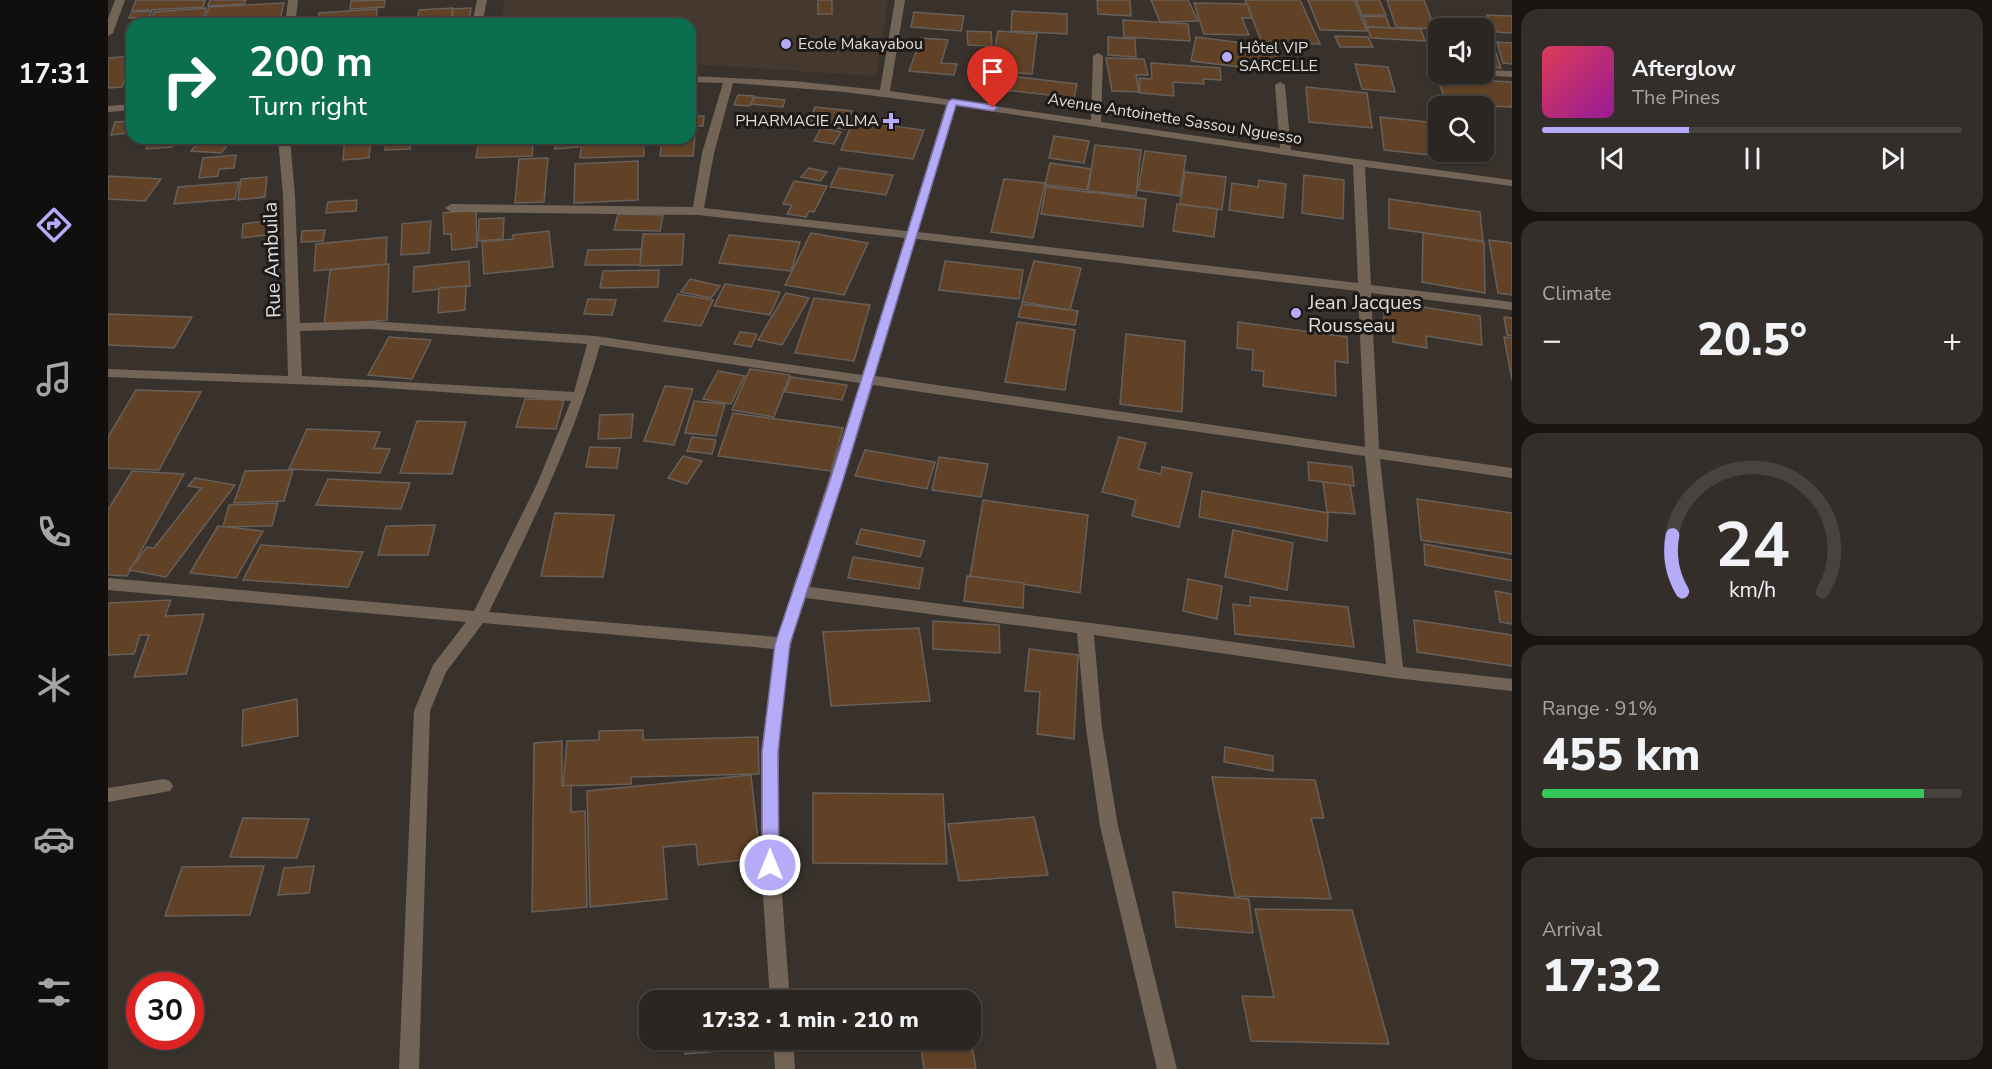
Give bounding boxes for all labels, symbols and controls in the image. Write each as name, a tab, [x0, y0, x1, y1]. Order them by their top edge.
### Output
map controls	[1428, 18, 1494, 162]
button: sound	[1428, 18, 1494, 84]
place label: Ecole Makayabou	[798, 33, 923, 55]
text: 200 m	[249, 34, 373, 91]
marker: Ecole Makayabou	[779, 37, 793, 51]
place label: Hôtel VIP SARCELLE	[1239, 37, 1318, 77]
icon: right	[150, 42, 228, 120]
pin	[967, 46, 1018, 108]
marker: Hôtel VIP SARCELLE	[1220, 50, 1234, 64]
text: Afterglow	[1632, 54, 1736, 84]
icon: arrive	[976, 55, 1009, 88]
text: 17:31	[18, 56, 90, 93]
text: The Pines	[1632, 84, 1720, 111]
text: Turn right	[249, 88, 367, 125]
street label: Avenue Antoinette Sassou Nguesso	[1046, 88, 1304, 150]
button: search	[1428, 96, 1494, 162]
place label: PHARMACIE ALMA	[735, 110, 879, 132]
marker: PHARMACIE ALMA	[884, 114, 898, 128]
icon: previous	[1596, 142, 1629, 175]
icon: pause	[1736, 142, 1769, 175]
icon: next	[1876, 142, 1909, 175]
street label: Rue Ambuila	[256, 202, 288, 318]
icon: directions	[33, 204, 75, 246]
text: Climate	[1542, 280, 1611, 307]
place label: Jean Jacques Rousseau	[1307, 289, 1422, 339]
marker: Jean Jacques Rousseau	[1289, 306, 1303, 320]
text: 20.5°	[1697, 310, 1807, 371]
text: −	[1542, 318, 1562, 363]
text: +	[1942, 318, 1962, 363]
icon: music	[33, 358, 75, 400]
text: 24	[1715, 503, 1789, 588]
icon: phone	[33, 511, 75, 553]
text: km/h	[1728, 575, 1776, 605]
icon: climate	[33, 664, 75, 706]
text: Range · 91%	[1542, 695, 1657, 722]
text: 455 km	[1542, 725, 1701, 786]
icon: car	[33, 818, 75, 860]
position arrow	[738, 833, 802, 897]
text: Arrival	[1542, 916, 1602, 943]
text: 17:32	[1542, 946, 1662, 1007]
icon: filters	[33, 971, 75, 1013]
speed limit sign: 30	[126, 972, 204, 1050]
text: 17:32 · 1 min · 210 m	[701, 1005, 919, 1035]

